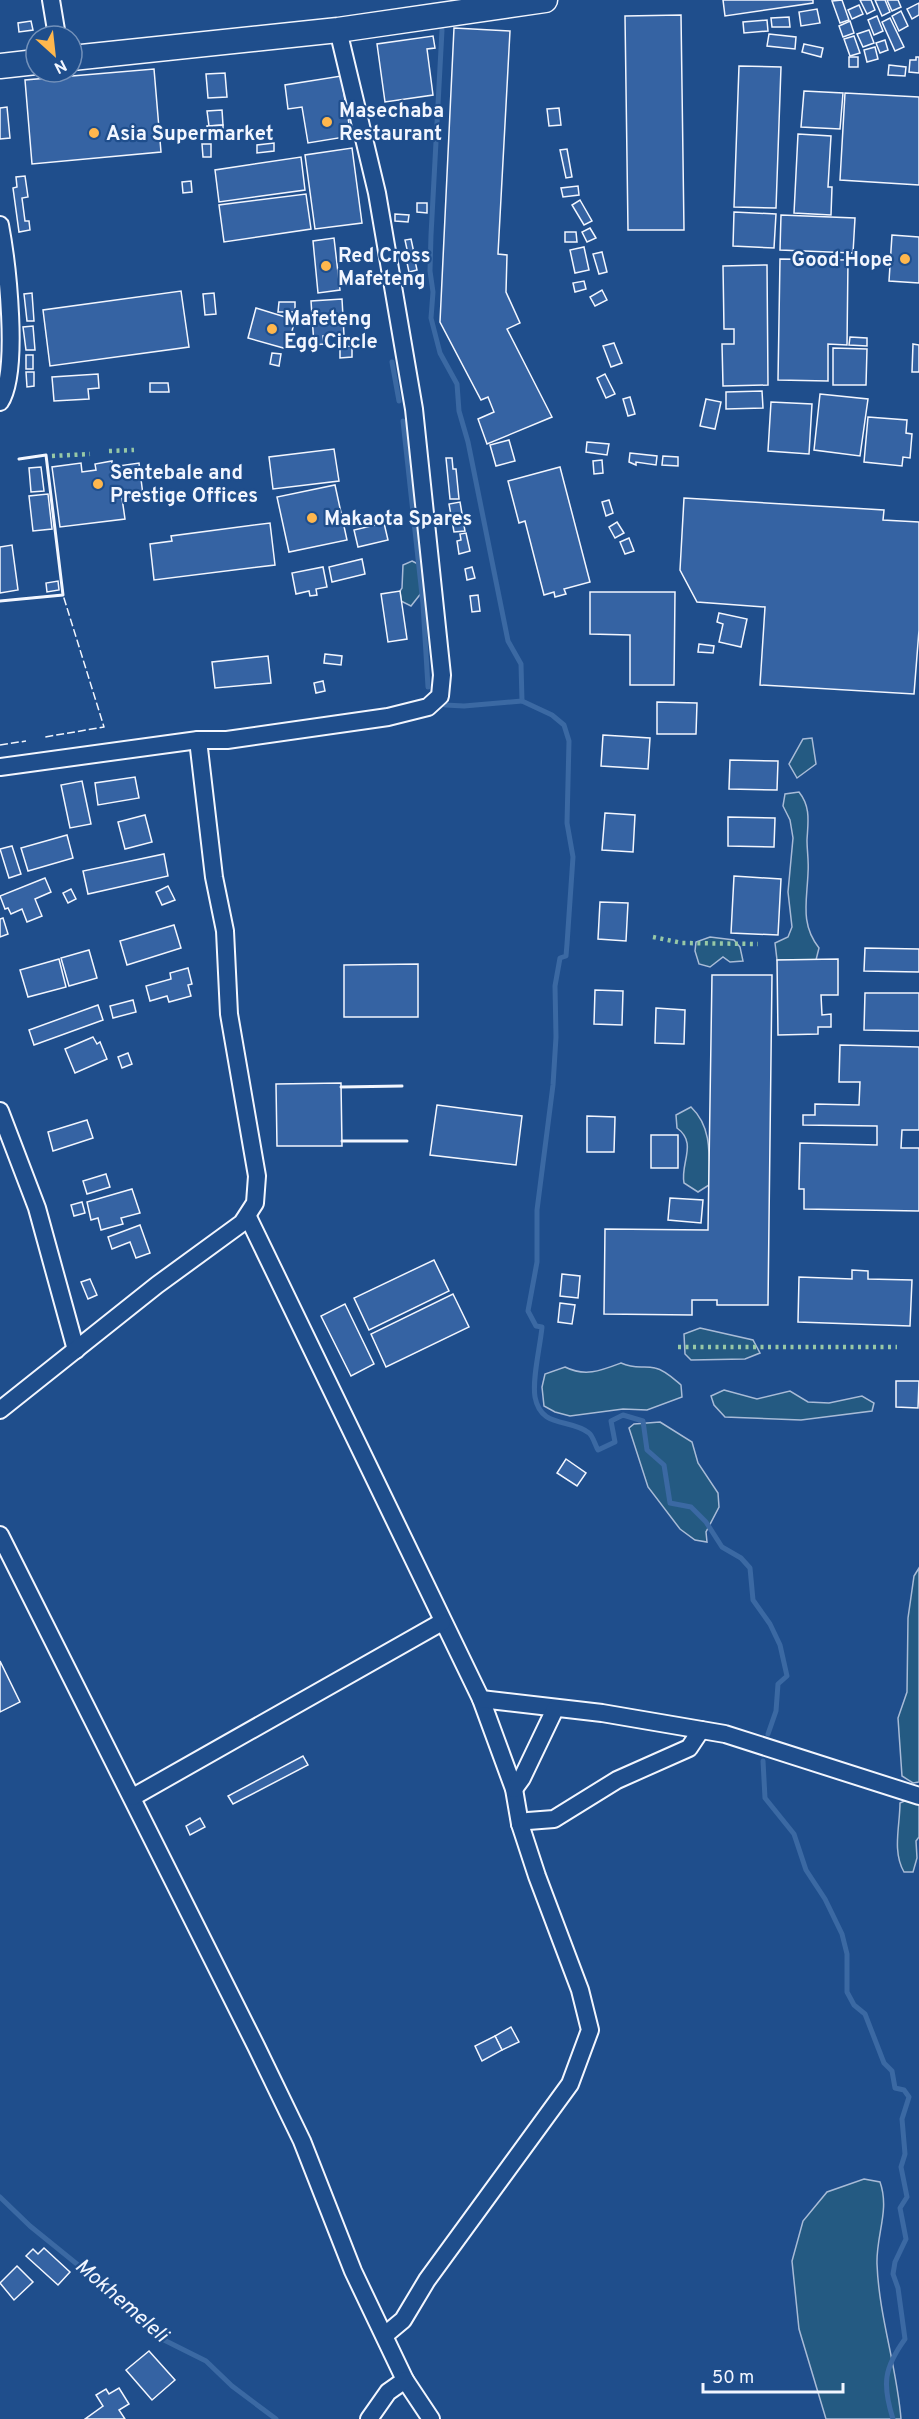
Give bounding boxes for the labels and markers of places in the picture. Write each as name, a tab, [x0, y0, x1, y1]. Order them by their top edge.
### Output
place label: Masechaba Restaurant	[339, 99, 444, 148]
marker: Masechaba Restaurant	[320, 115, 334, 129]
place label: Asia Supermarket	[106, 122, 274, 148]
marker: Asia Supermarket	[87, 126, 101, 140]
place label: Red Cross Mafeteng	[338, 244, 431, 293]
place label: Good Hope	[792, 248, 893, 274]
marker: Good Hope	[898, 252, 912, 266]
marker: Red Cross Mafeteng	[319, 259, 333, 273]
place label: Mafeteng Egg Circle	[284, 307, 378, 356]
marker: Mafeteng Egg Circle	[265, 322, 279, 336]
place label: Sentebale and Prestige Offices	[110, 461, 258, 510]
marker: Sentebale and Prestige Offices	[91, 477, 105, 491]
place label: Makaota Spares	[324, 507, 472, 533]
marker: Makaota Spares	[305, 511, 319, 525]

